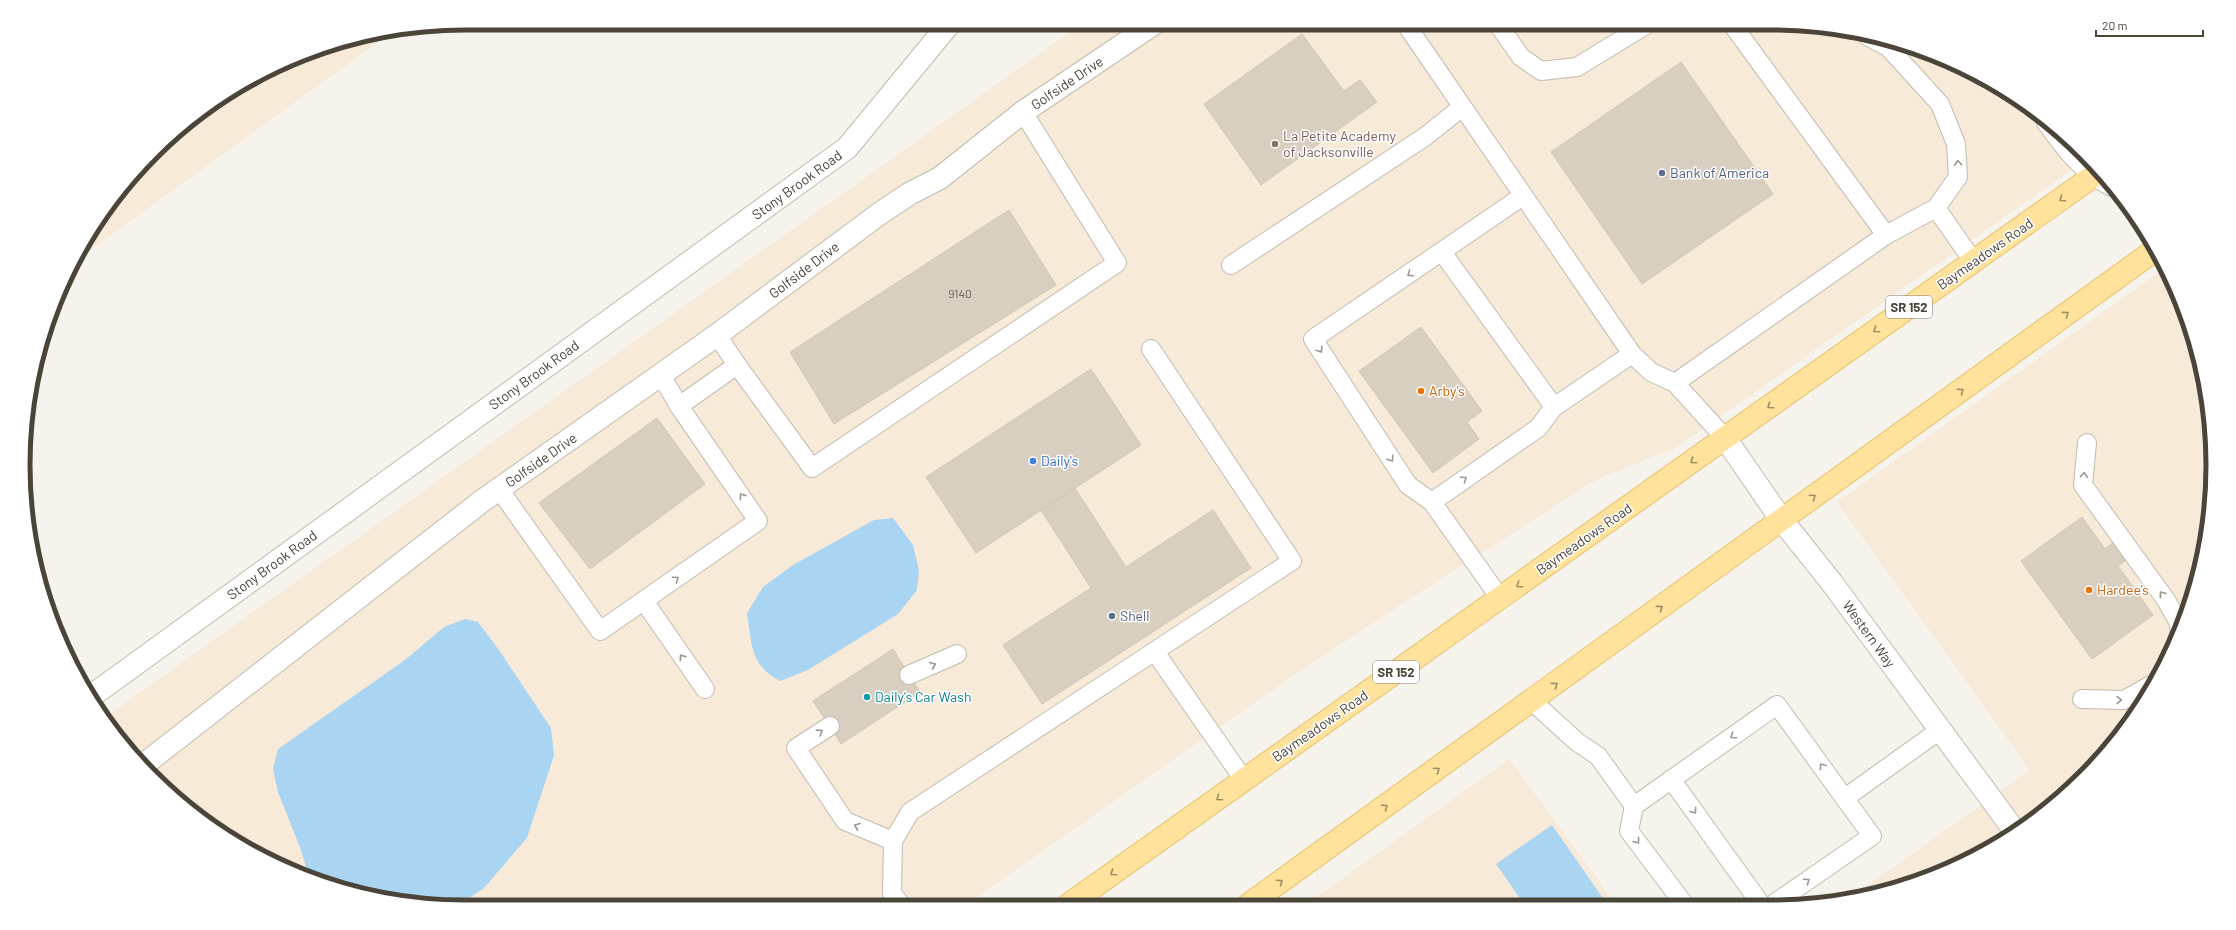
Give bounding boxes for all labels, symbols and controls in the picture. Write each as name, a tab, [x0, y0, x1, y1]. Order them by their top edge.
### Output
scale bar	[2096, 12, 2203, 38]
text: 20 m	[2102, 18, 2128, 32]
street label: Golfside Drive	[1027, 52, 1106, 113]
place label: La Petite Academy of Jacksonville	[1283, 127, 1396, 160]
marker: La Petite Academy of Jacksonville	[1270, 139, 1280, 149]
street label: Stony Brook Road	[748, 146, 845, 223]
one-way arrow	[1953, 160, 1962, 166]
place label: Bank of America	[1670, 164, 1769, 181]
marker: Bank of America	[1657, 168, 1667, 178]
one-way arrow	[2059, 194, 2066, 202]
street label: Baymeadows Road	[1933, 214, 2036, 293]
street label: Golfside Drive	[765, 238, 842, 302]
one-way arrow	[1407, 269, 1414, 276]
house number: 9140	[948, 286, 972, 300]
road number: SR 152	[1886, 296, 1932, 318]
one-way arrow	[2062, 312, 2069, 319]
one-way arrow	[1873, 326, 1880, 333]
street label: Stony Brook Road	[485, 336, 582, 413]
one-way arrow	[1315, 346, 1322, 353]
place label: Arby's	[1429, 382, 1465, 399]
marker: Arby's	[1416, 386, 1426, 396]
one-way arrow	[1956, 389, 1963, 396]
one-way arrow	[1768, 401, 1775, 408]
street label: Golfside Drive	[502, 429, 580, 491]
place label: Daily's	[1041, 452, 1078, 469]
one-way arrow	[1386, 455, 1394, 462]
marker: Daily's	[1028, 456, 1038, 466]
one-way arrow	[1690, 456, 1697, 464]
one-way arrow	[2079, 472, 2088, 478]
one-way arrow	[1459, 477, 1466, 484]
one-way arrow	[740, 494, 747, 501]
one-way arrow	[1809, 494, 1816, 502]
street label: Baymeadows Road	[1532, 499, 1635, 578]
street label: Stony Brook Road	[223, 526, 320, 603]
one-way arrow	[672, 576, 679, 583]
one-way arrow	[1516, 580, 1523, 587]
place label: Hardee's	[2097, 581, 2149, 598]
marker: Hardee's	[2084, 585, 2094, 595]
one-way arrow	[2159, 591, 2166, 598]
street label: Western Way	[1839, 597, 1900, 671]
one-way arrow	[1655, 606, 1662, 613]
place label: Shell	[1120, 607, 1150, 624]
marker: Shell	[1107, 611, 1117, 621]
one-way arrow	[680, 654, 687, 661]
one-way arrow	[930, 661, 937, 669]
road number: SR 152	[1373, 661, 1419, 683]
one-way arrow	[1550, 683, 1557, 690]
street label: Baymeadows Road	[1268, 686, 1371, 765]
place label: Daily's Car Wash	[875, 688, 971, 705]
marker: Daily's Car Wash	[862, 692, 872, 702]
one-way arrow	[2116, 696, 2122, 704]
one-way arrow	[816, 730, 823, 737]
one-way arrow	[1730, 731, 1737, 738]
one-way arrow	[1819, 763, 1826, 770]
one-way arrow	[1433, 768, 1440, 775]
one-way arrow	[1216, 793, 1223, 800]
one-way arrow	[1381, 805, 1388, 812]
one-way arrow	[1689, 807, 1697, 814]
one-way arrow	[854, 823, 861, 831]
one-way arrow	[1632, 837, 1639, 844]
one-way arrow	[1110, 868, 1117, 875]
one-way arrow	[1803, 879, 1810, 886]
one-way arrow	[1275, 880, 1282, 887]

